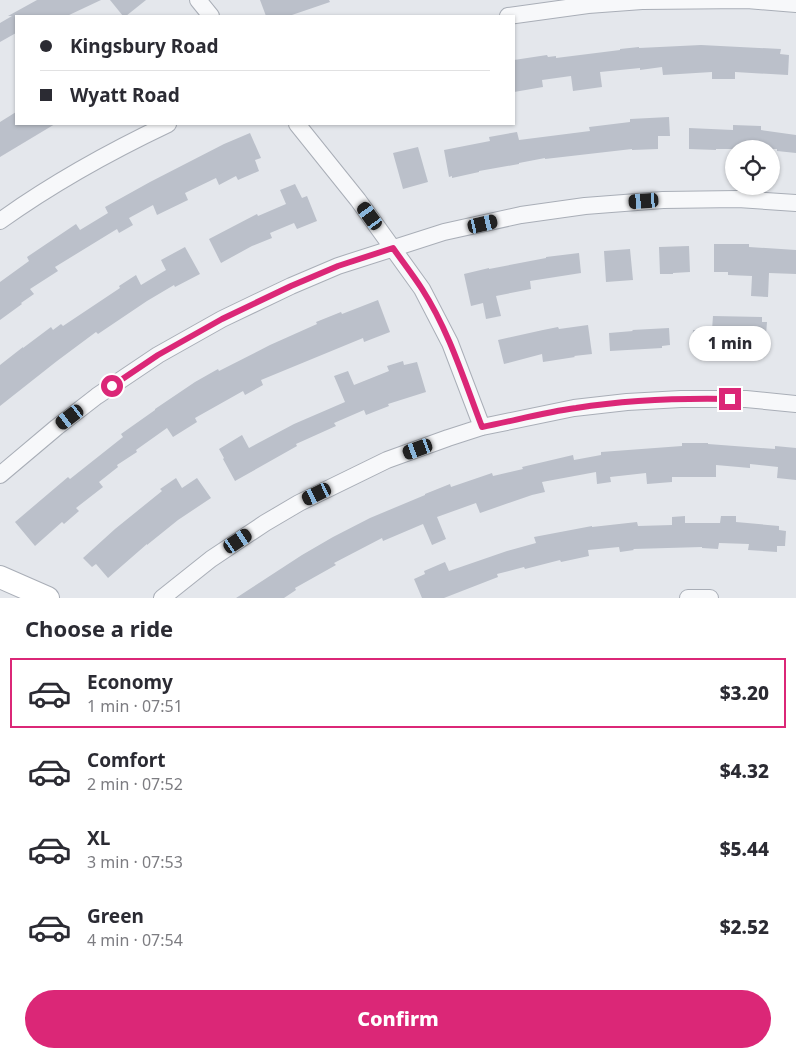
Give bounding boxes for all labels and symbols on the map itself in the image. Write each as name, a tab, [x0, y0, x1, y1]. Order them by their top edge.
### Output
car	[628, 192, 659, 210]
car	[355, 199, 384, 233]
car	[466, 213, 499, 235]
callout: 1 min	[689, 326, 771, 362]
route start	[101, 375, 123, 397]
route end	[719, 388, 741, 410]
car	[53, 402, 86, 432]
car	[401, 437, 434, 461]
car	[300, 481, 333, 507]
car	[221, 526, 254, 556]

